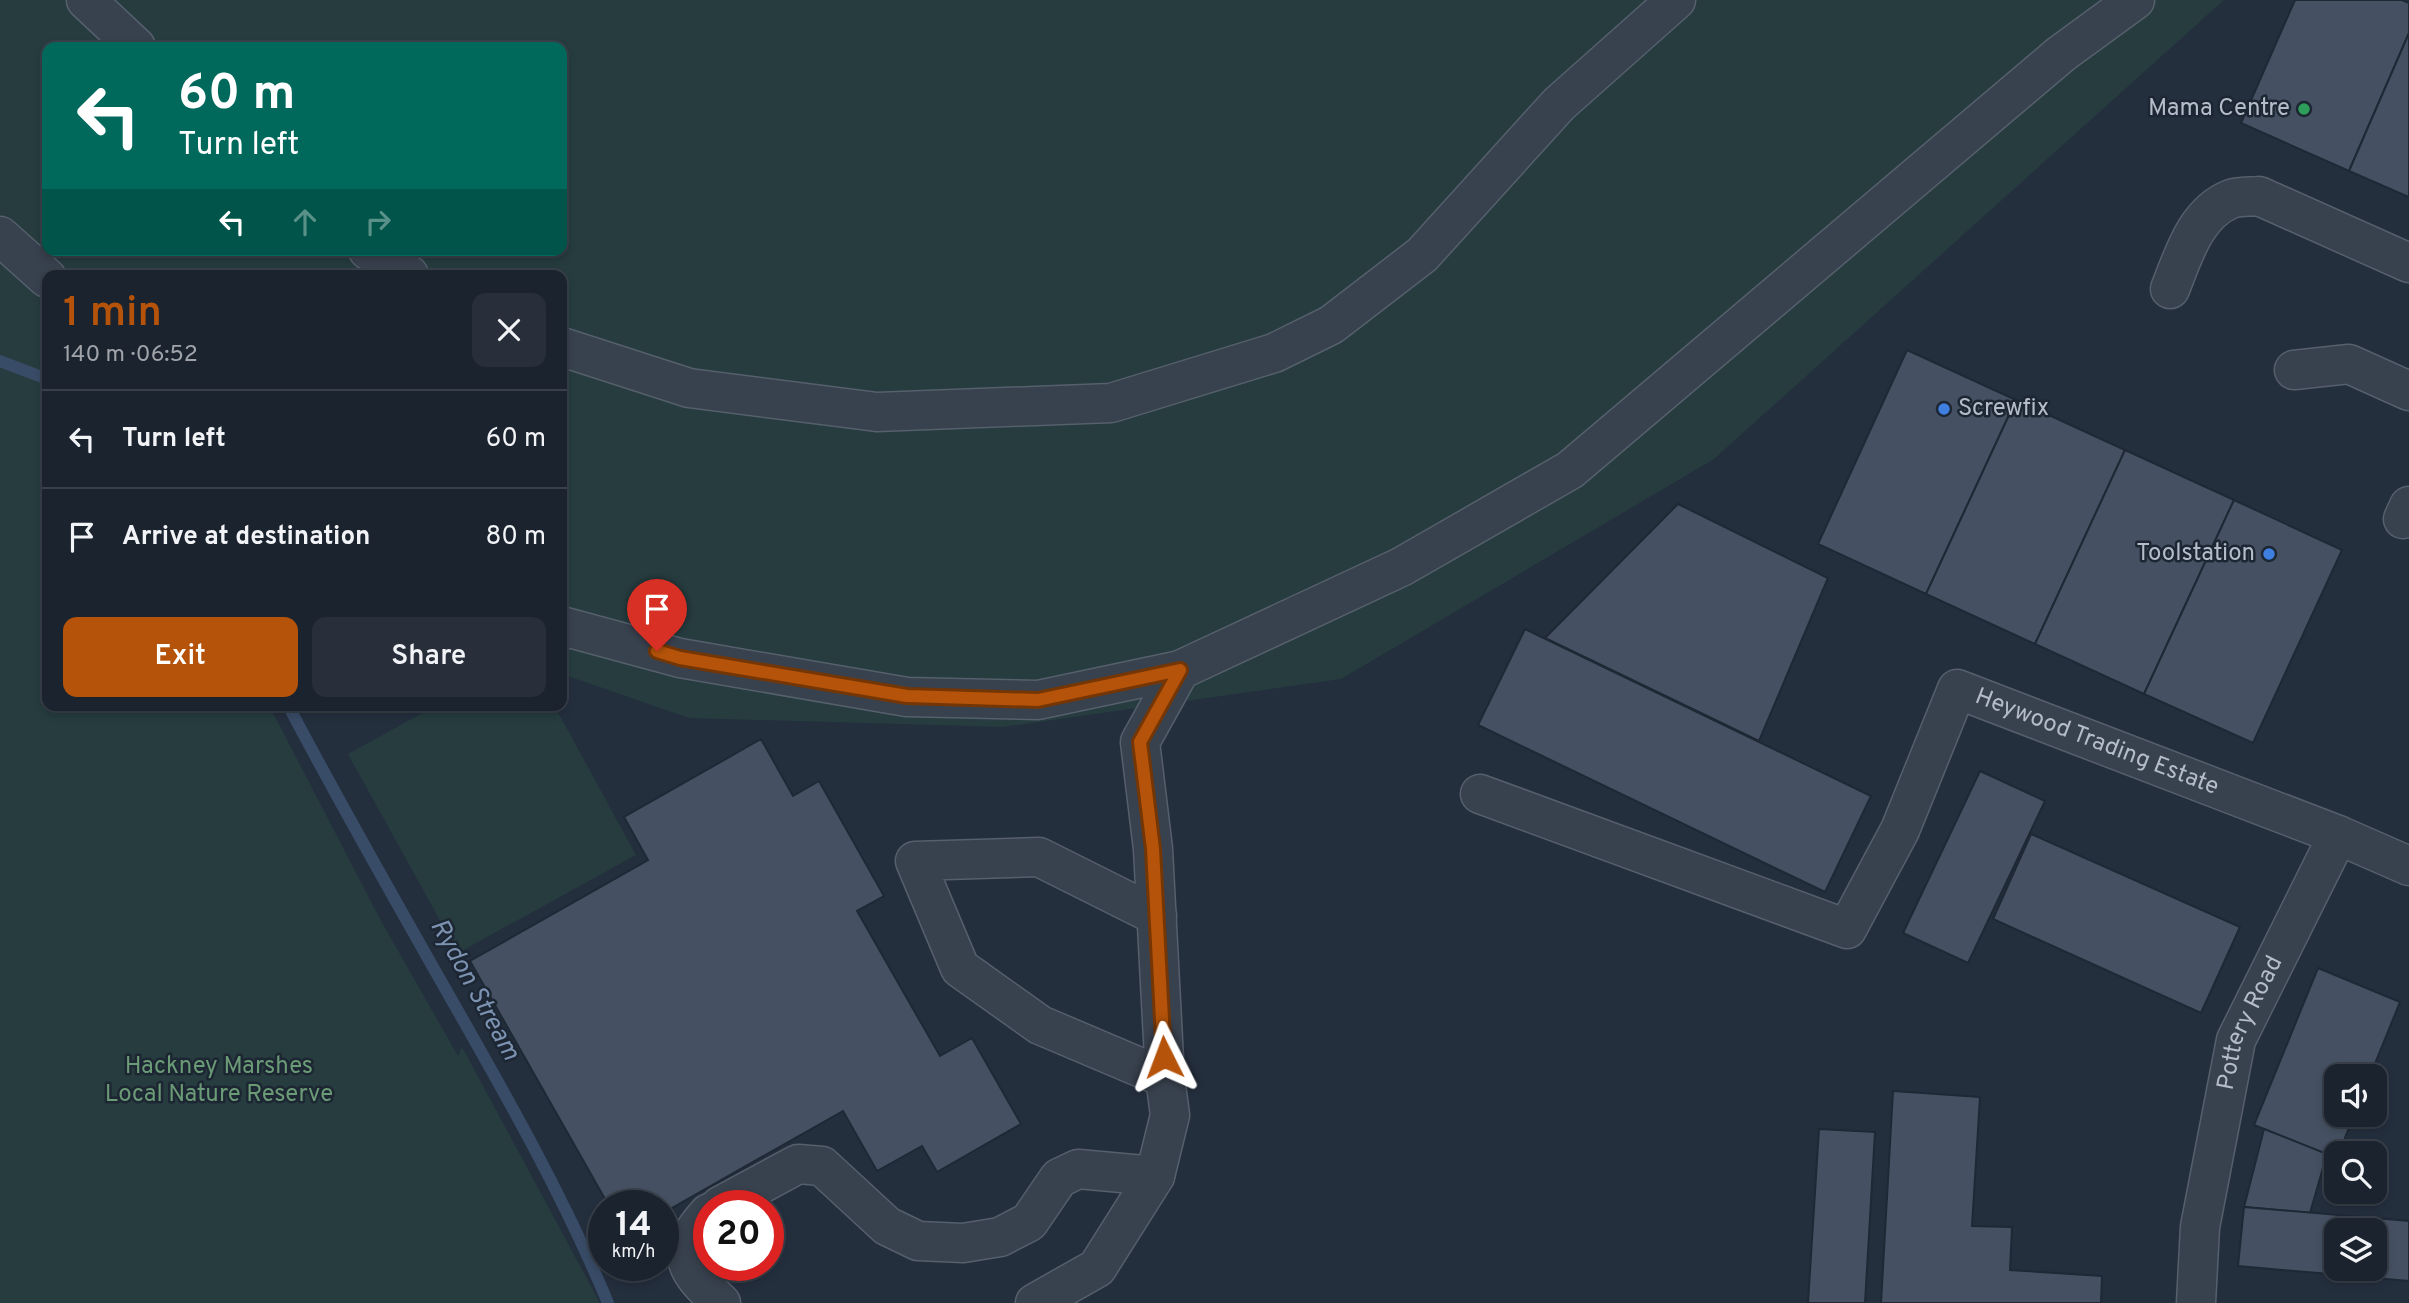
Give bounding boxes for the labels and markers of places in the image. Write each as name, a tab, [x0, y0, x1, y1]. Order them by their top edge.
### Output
place label: Mama Centre	[2148, 94, 2290, 124]
marker: Mama Centre	[2296, 101, 2312, 117]
place label: Screwfix	[1958, 394, 2049, 424]
marker: Screwfix	[1936, 401, 1952, 417]
place label: Toolstation	[2136, 539, 2255, 569]
marker: Toolstation	[2261, 546, 2277, 562]
pin	[627, 579, 687, 651]

